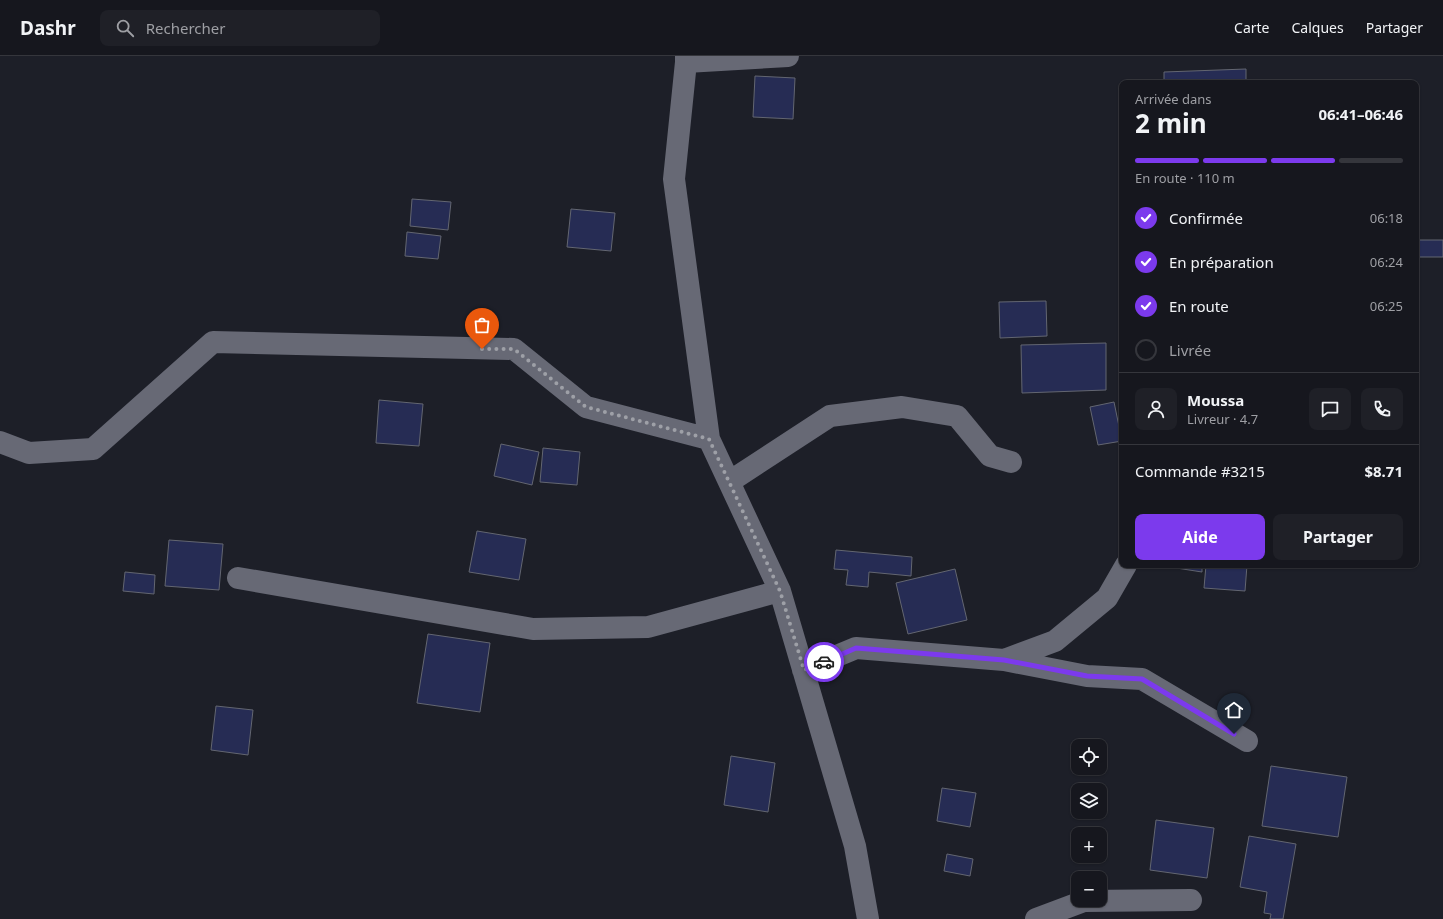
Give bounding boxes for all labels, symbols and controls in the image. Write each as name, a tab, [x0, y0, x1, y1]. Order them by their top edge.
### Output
search box	[100, 10, 380, 46]
text: Dashr	[20, 15, 76, 41]
icon: search	[114, 17, 136, 39]
text: Rechercher	[146, 18, 225, 38]
text: Carte	[1234, 18, 1270, 37]
text: Calques	[1292, 18, 1344, 37]
text: Partager	[1366, 18, 1423, 37]
text: Arrivée dans	[1135, 90, 1212, 108]
text: 06:41–06:46	[1318, 104, 1403, 124]
text: 2 min	[1135, 105, 1207, 141]
text: En route · 110 m	[1135, 169, 1235, 187]
icon: check	[1135, 207, 1157, 229]
text: Confirmée	[1169, 208, 1243, 228]
text: 06:18	[1370, 209, 1403, 227]
icon: check	[1135, 251, 1157, 273]
text: En préparation	[1169, 252, 1274, 272]
text: 06:24	[1370, 253, 1403, 271]
icon: check	[1135, 295, 1157, 317]
text: En route	[1169, 296, 1229, 316]
text: 06:25	[1370, 297, 1403, 315]
pin	[465, 308, 499, 349]
icon: bag	[471, 314, 493, 336]
text: Livrée	[1169, 340, 1211, 360]
button: person	[1135, 388, 1177, 430]
button: chat	[1309, 388, 1351, 430]
button: phone	[1361, 388, 1403, 430]
text: Moussa	[1187, 390, 1244, 410]
text: Livreur · 4.7	[1187, 410, 1258, 428]
text: Commande #3215	[1135, 461, 1265, 481]
text: $8.71	[1364, 461, 1403, 481]
button: Aide	[1135, 514, 1265, 560]
button: Partager	[1273, 514, 1403, 560]
courier	[804, 642, 844, 682]
icon: car	[813, 651, 835, 673]
pin	[1217, 693, 1251, 734]
icon: home	[1223, 699, 1245, 721]
map controls	[1071, 739, 1107, 907]
button: locate	[1071, 739, 1107, 775]
button: layers	[1071, 783, 1107, 819]
button: +	[1071, 827, 1107, 863]
button: −	[1071, 871, 1107, 907]

